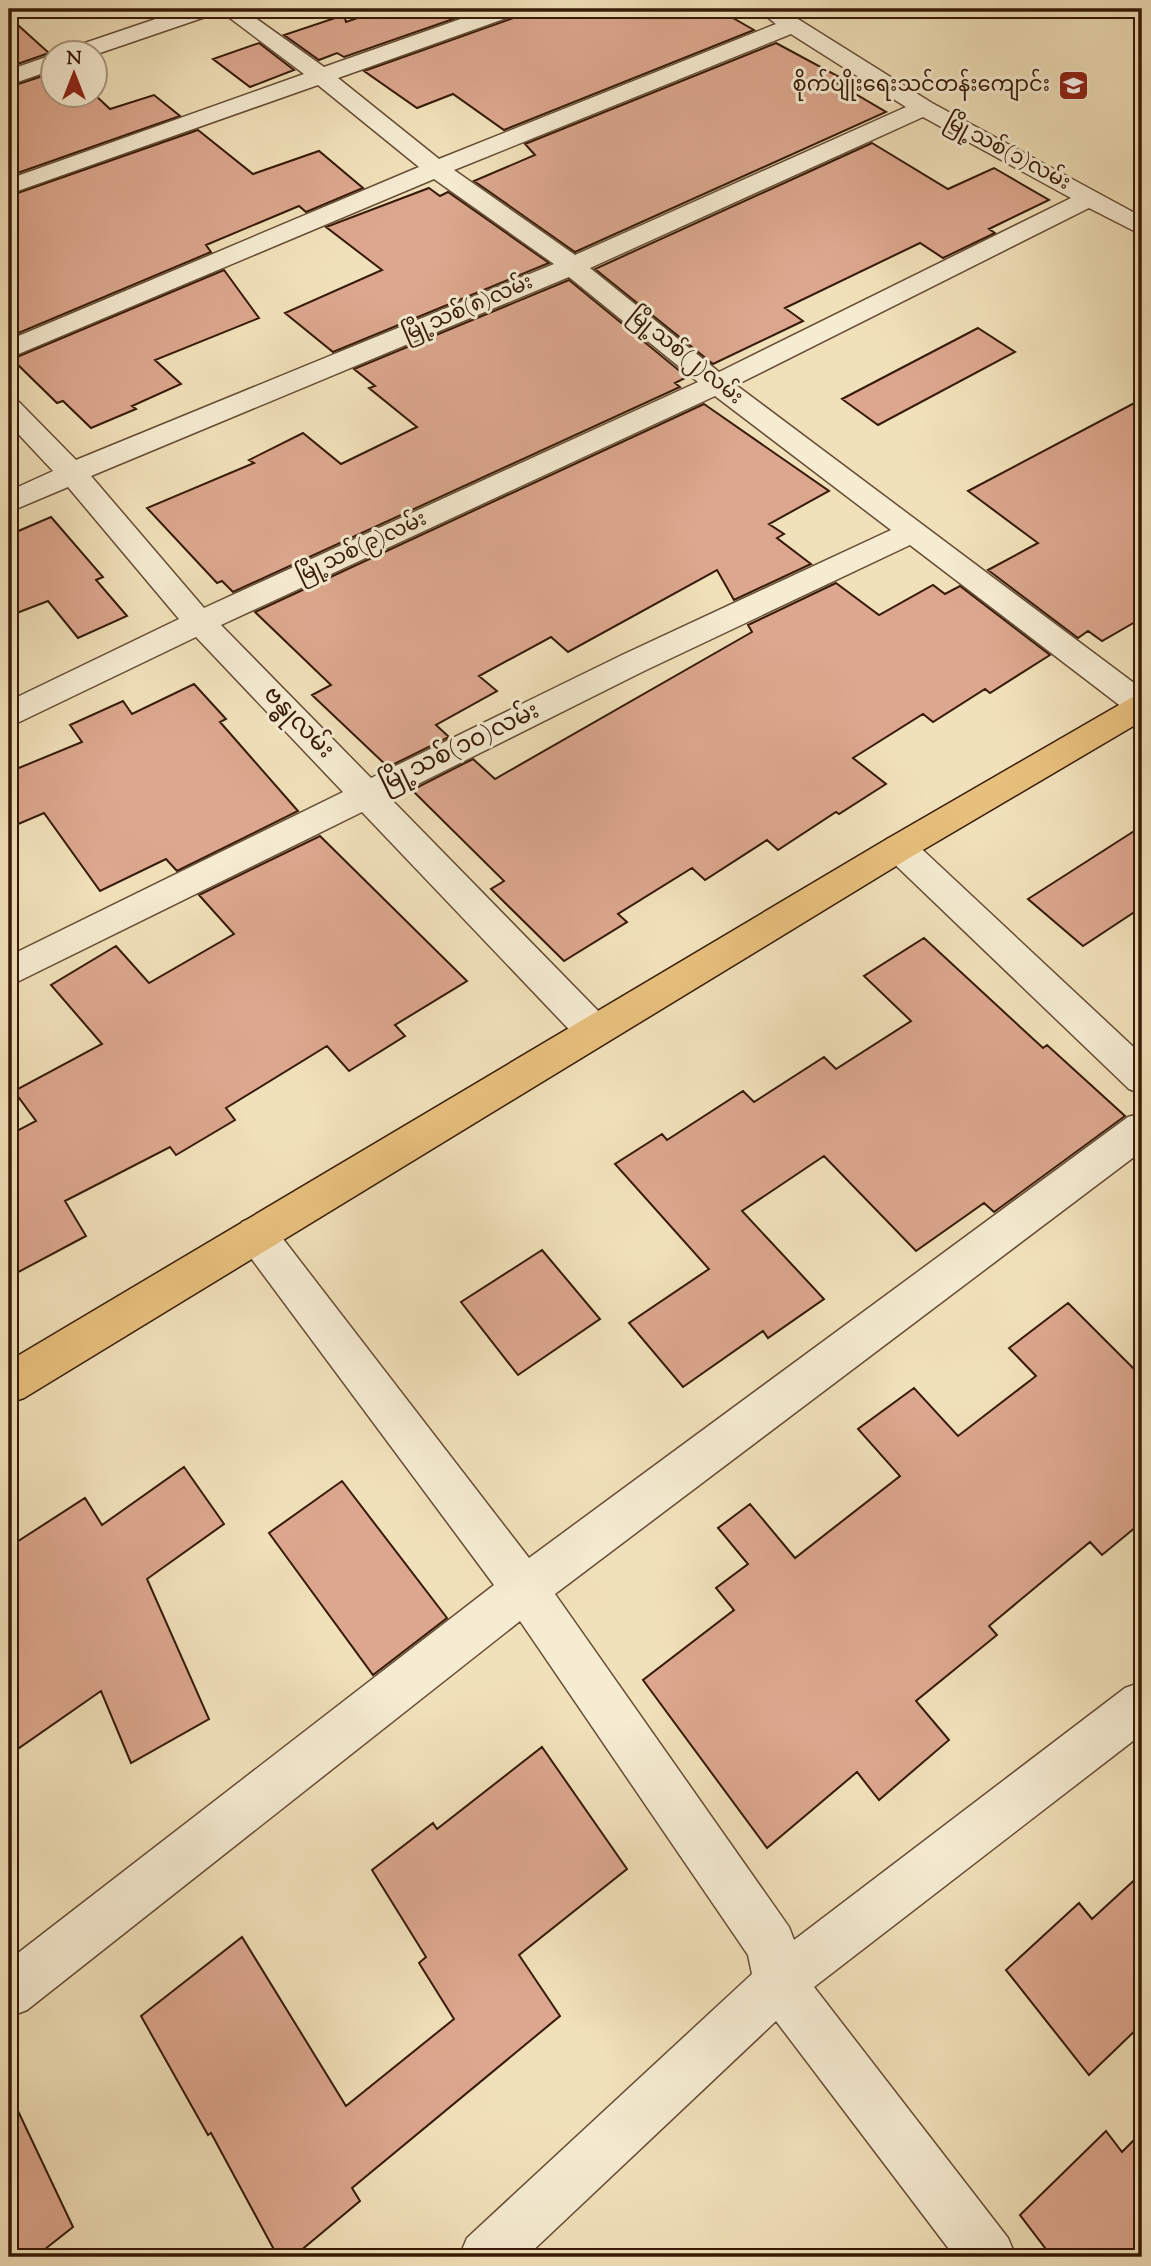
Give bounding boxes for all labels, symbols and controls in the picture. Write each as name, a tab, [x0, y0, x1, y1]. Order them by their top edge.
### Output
north arrow	[38, 38, 108, 108]
text: N	[66, 46, 82, 73]
place label: စိုက်ပျိုးရေးသင်တန်းကျောင်း	[793, 68, 1050, 102]
school or university icon: စိုက်ပျိုးရေးသင်တန်းကျောင်း	[1056, 69, 1090, 103]
street label: မြို့သစ်(၁)လမ်း	[939, 105, 1077, 199]
street label: မြို့သစ်(၈)လမ်း	[397, 265, 538, 350]
street label: မြို့သစ်(၂)လမ်း	[621, 299, 751, 413]
street label: မြို့သစ်(၉)လမ်း	[291, 502, 432, 591]
street label: ဗန္ဓုလမ်း	[254, 678, 342, 767]
street label: မြို့သစ်(၁၀)လမ်း	[374, 694, 546, 801]

